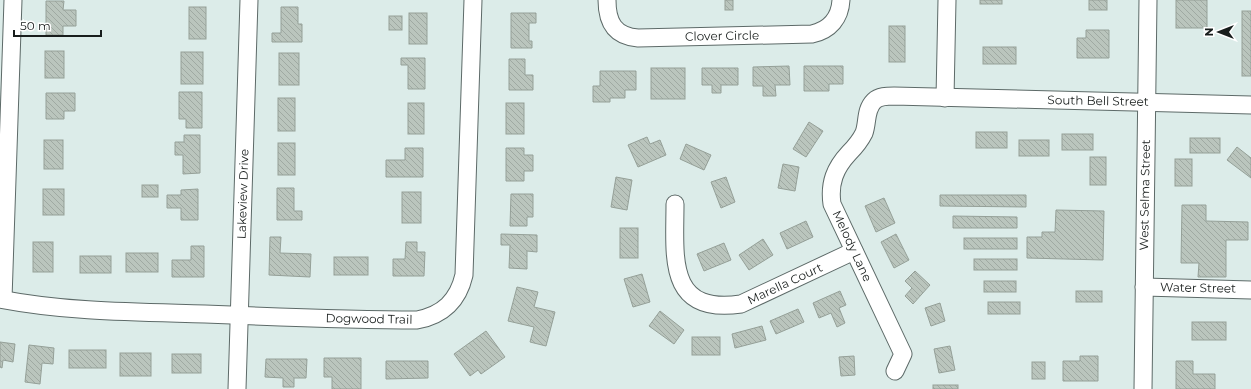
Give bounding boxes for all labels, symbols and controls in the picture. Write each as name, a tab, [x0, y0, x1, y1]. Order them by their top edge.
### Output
scale bar	[14, 12, 101, 38]
north arrow	[1199, 12, 1239, 52]
text: 50 m	[20, 18, 51, 33]
street label: Clover Circle	[685, 27, 759, 44]
text: N	[1202, 28, 1216, 36]
street label: South Bell Street	[1047, 92, 1149, 109]
street label: West Selma Street	[1136, 139, 1153, 251]
street label: Lakeview Drive	[233, 149, 252, 239]
street label: Melody Lane	[829, 208, 875, 284]
street label: Marella Court	[745, 260, 825, 307]
street label: Water Street	[1160, 279, 1236, 296]
street label: Dogwood Trail	[325, 310, 413, 327]

